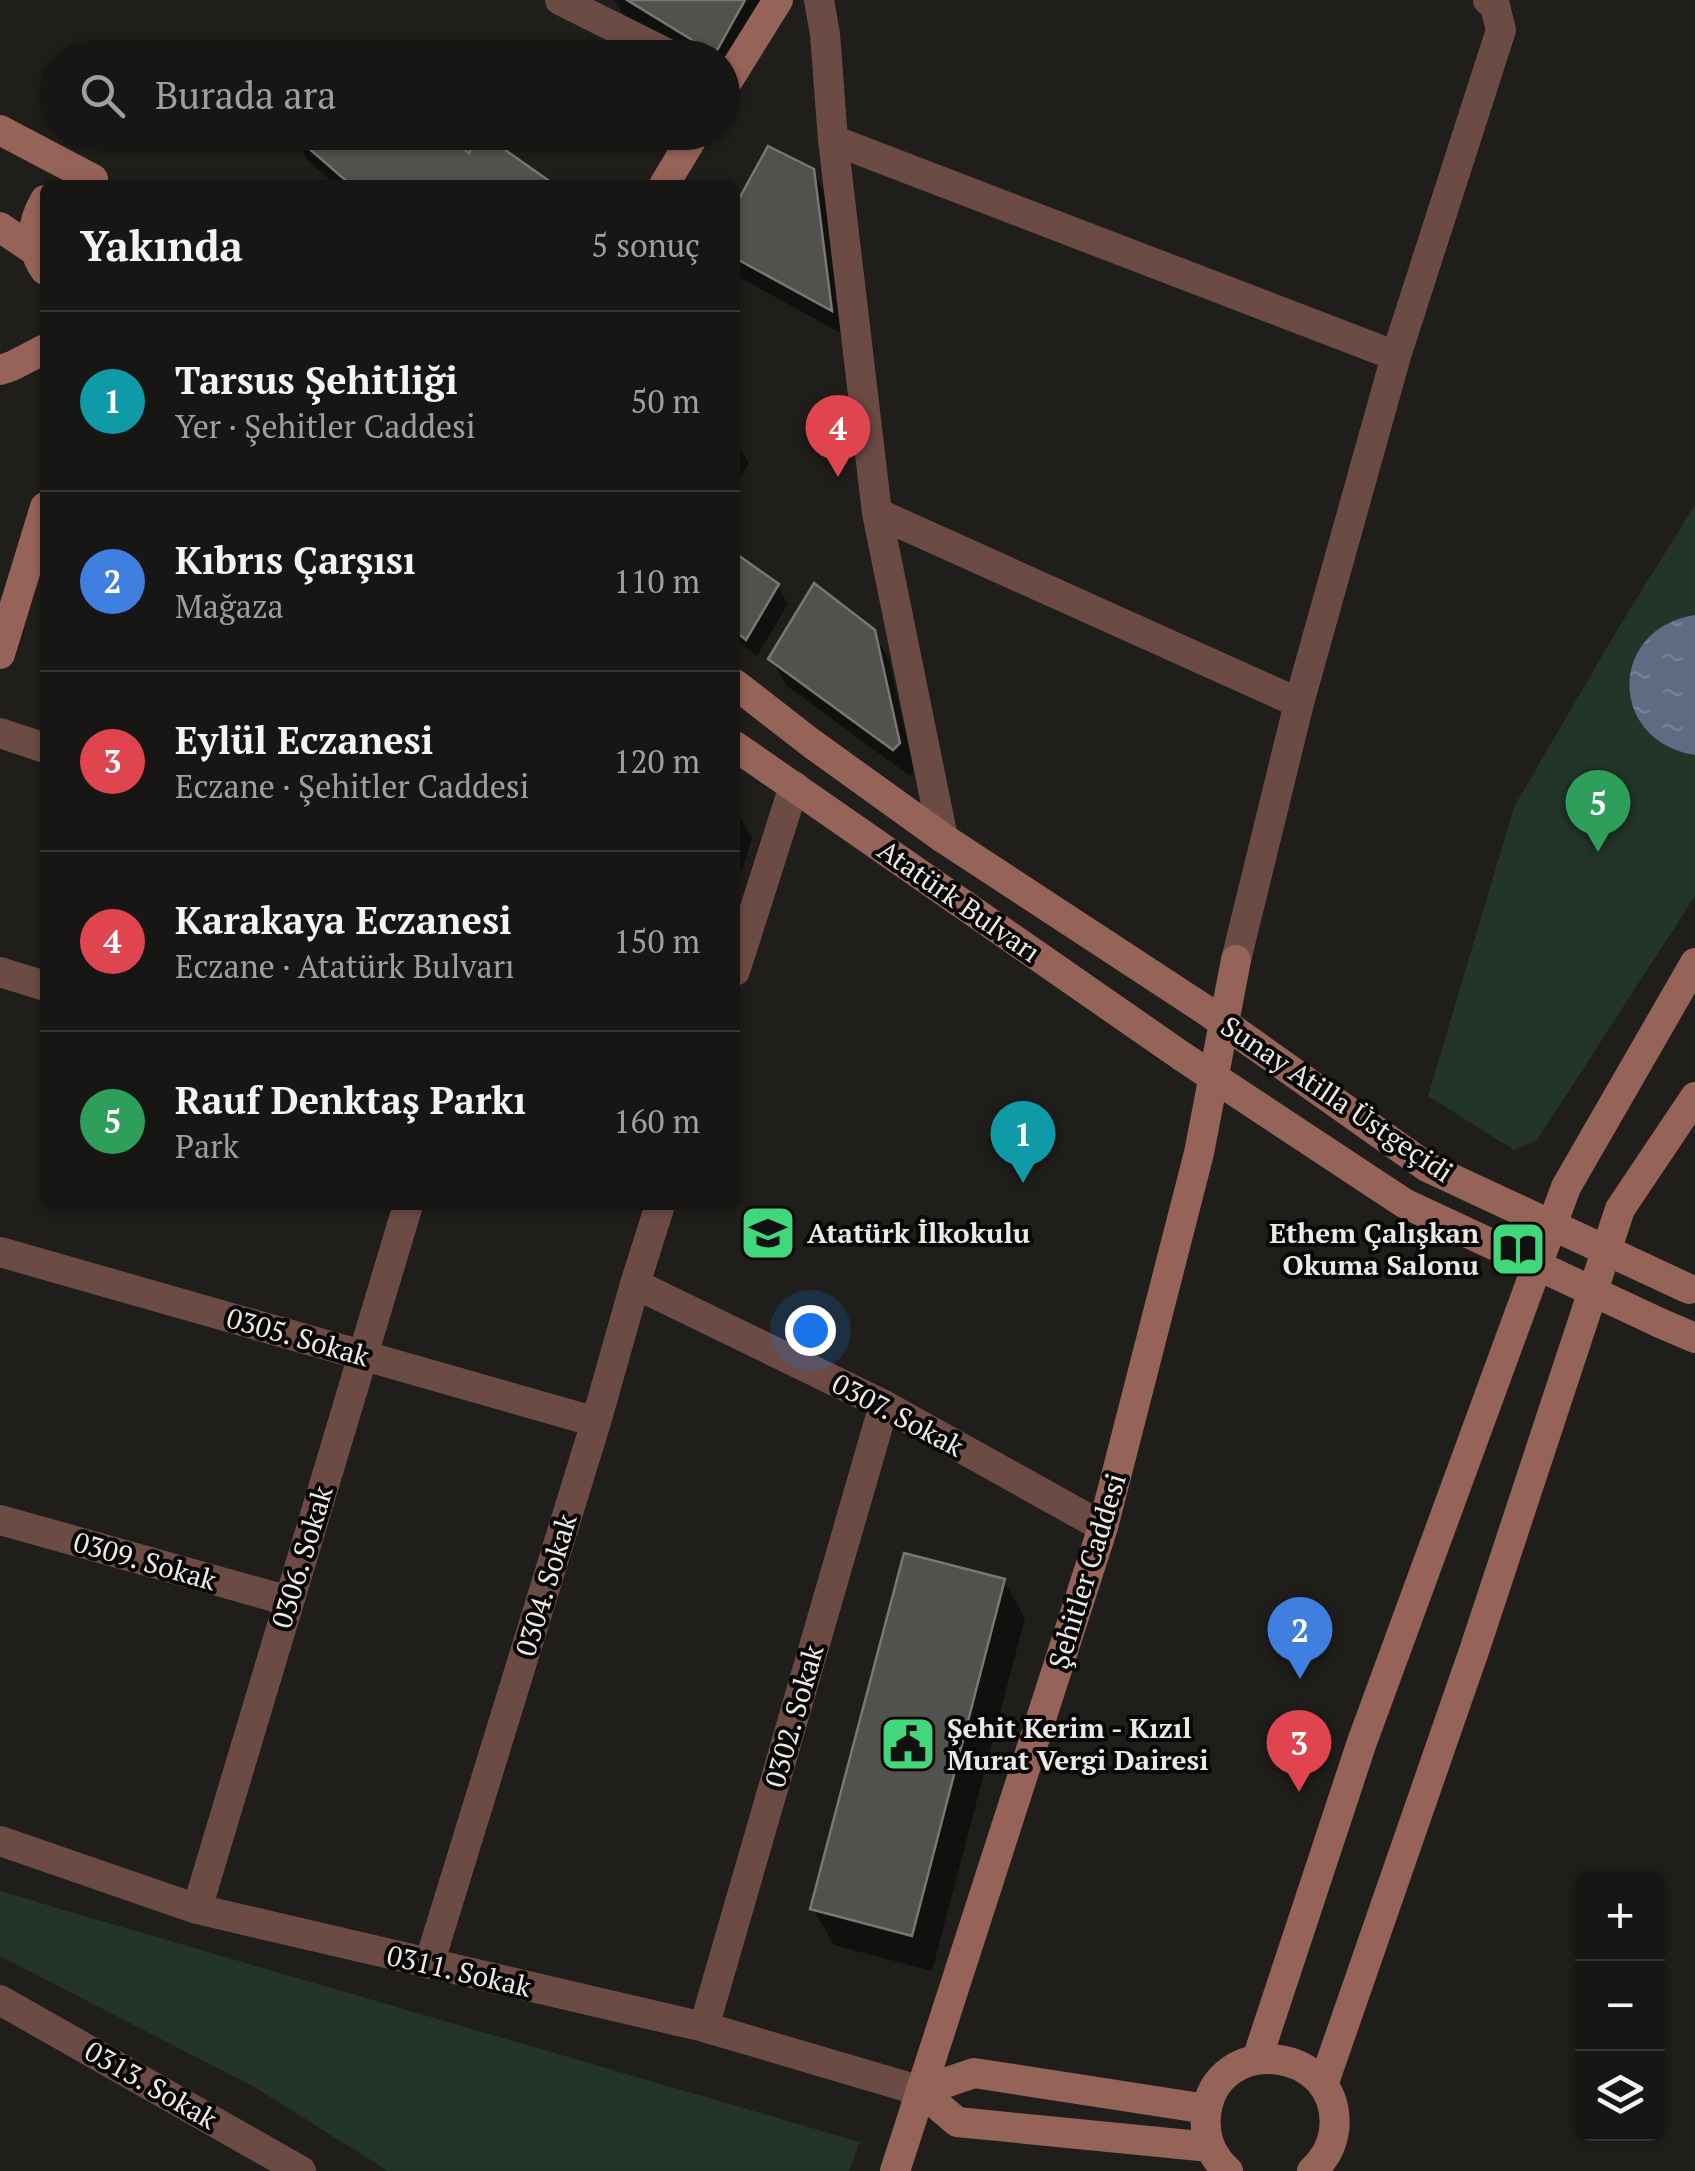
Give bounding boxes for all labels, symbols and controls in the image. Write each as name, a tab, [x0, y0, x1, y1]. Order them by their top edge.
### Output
search box	[40, 40, 740, 150]
icon: search	[75, 68, 130, 123]
text: Burada ara	[155, 70, 336, 120]
text: Yakında	[80, 217, 243, 273]
text: 5 sonuç	[591, 224, 700, 266]
text: Tarsus Şehitliği	[175, 355, 458, 405]
text: 1	[103, 380, 122, 422]
text: 50 m	[630, 380, 700, 422]
pin: 4	[806, 394, 870, 477]
text: Yer · Şehitler Caddesi	[175, 405, 476, 447]
text: Kıbrıs Çarşısı	[175, 535, 416, 585]
text: 2	[103, 560, 122, 602]
text: 110 m	[613, 560, 700, 602]
text: Mağaza	[175, 585, 284, 627]
text: Eylül Eczanesi	[175, 715, 433, 765]
text: 3	[103, 740, 122, 782]
text: 120 m	[613, 740, 700, 782]
text: Eczane · Şehitler Caddesi	[175, 765, 529, 807]
pin: 5	[1566, 770, 1630, 852]
street label: Atatürk Bulvarı	[871, 831, 1048, 970]
text: Karakaya Eczanesi	[175, 895, 512, 945]
text: 4	[103, 920, 122, 962]
text: 150 m	[613, 920, 700, 962]
text: Eczane · Atatürk Bulvarı	[175, 945, 515, 987]
street label: Sunay Atilla Üstgeçidi	[1214, 1007, 1460, 1190]
text: Rauf Denktaş Parkı	[175, 1075, 526, 1125]
text: 5	[103, 1100, 122, 1142]
text: 160 m	[613, 1100, 700, 1142]
pin: 1	[990, 1100, 1056, 1183]
text: Park	[175, 1125, 239, 1167]
school or university icon: Atatürk İlkokulu	[738, 1203, 798, 1263]
place label: Atatürk İlkokulu	[807, 1214, 1030, 1251]
place label: Ethem Çalışkan Okuma Salonu	[1269, 1214, 1479, 1283]
library icon: Ethem Çalışkan Okuma Salonu	[1488, 1219, 1548, 1279]
street label: 0305. Sokak	[223, 1299, 374, 1375]
your location	[785, 1305, 836, 1356]
street label: 0307. Sokak	[826, 1364, 971, 1465]
street label: Şehitler Caddesi	[1039, 1469, 1134, 1673]
street label: 0306. Sokak	[262, 1481, 341, 1632]
street label: 0304. Sokak	[506, 1509, 585, 1660]
street label: 0309. Sokak	[70, 1523, 221, 1599]
pin: 2	[1268, 1596, 1332, 1679]
street label: 0302. Sokak	[756, 1640, 832, 1791]
place label: Şehit Kerim - Kızıl Murat Vergi Dairesi	[947, 1709, 1209, 1778]
pin: 3	[1266, 1710, 1332, 1792]
public building icon: Şehit Kerim - Kızıl Murat Vergi Dairesi	[878, 1714, 938, 1774]
map controls	[1575, 1871, 1665, 2141]
button: +	[1575, 1871, 1665, 1961]
street label: 0311. Sokak	[383, 1936, 535, 2005]
button: −	[1575, 1961, 1665, 2051]
street label: 0313. Sokak	[78, 2032, 225, 2138]
button: layers	[1575, 2051, 1665, 2141]

